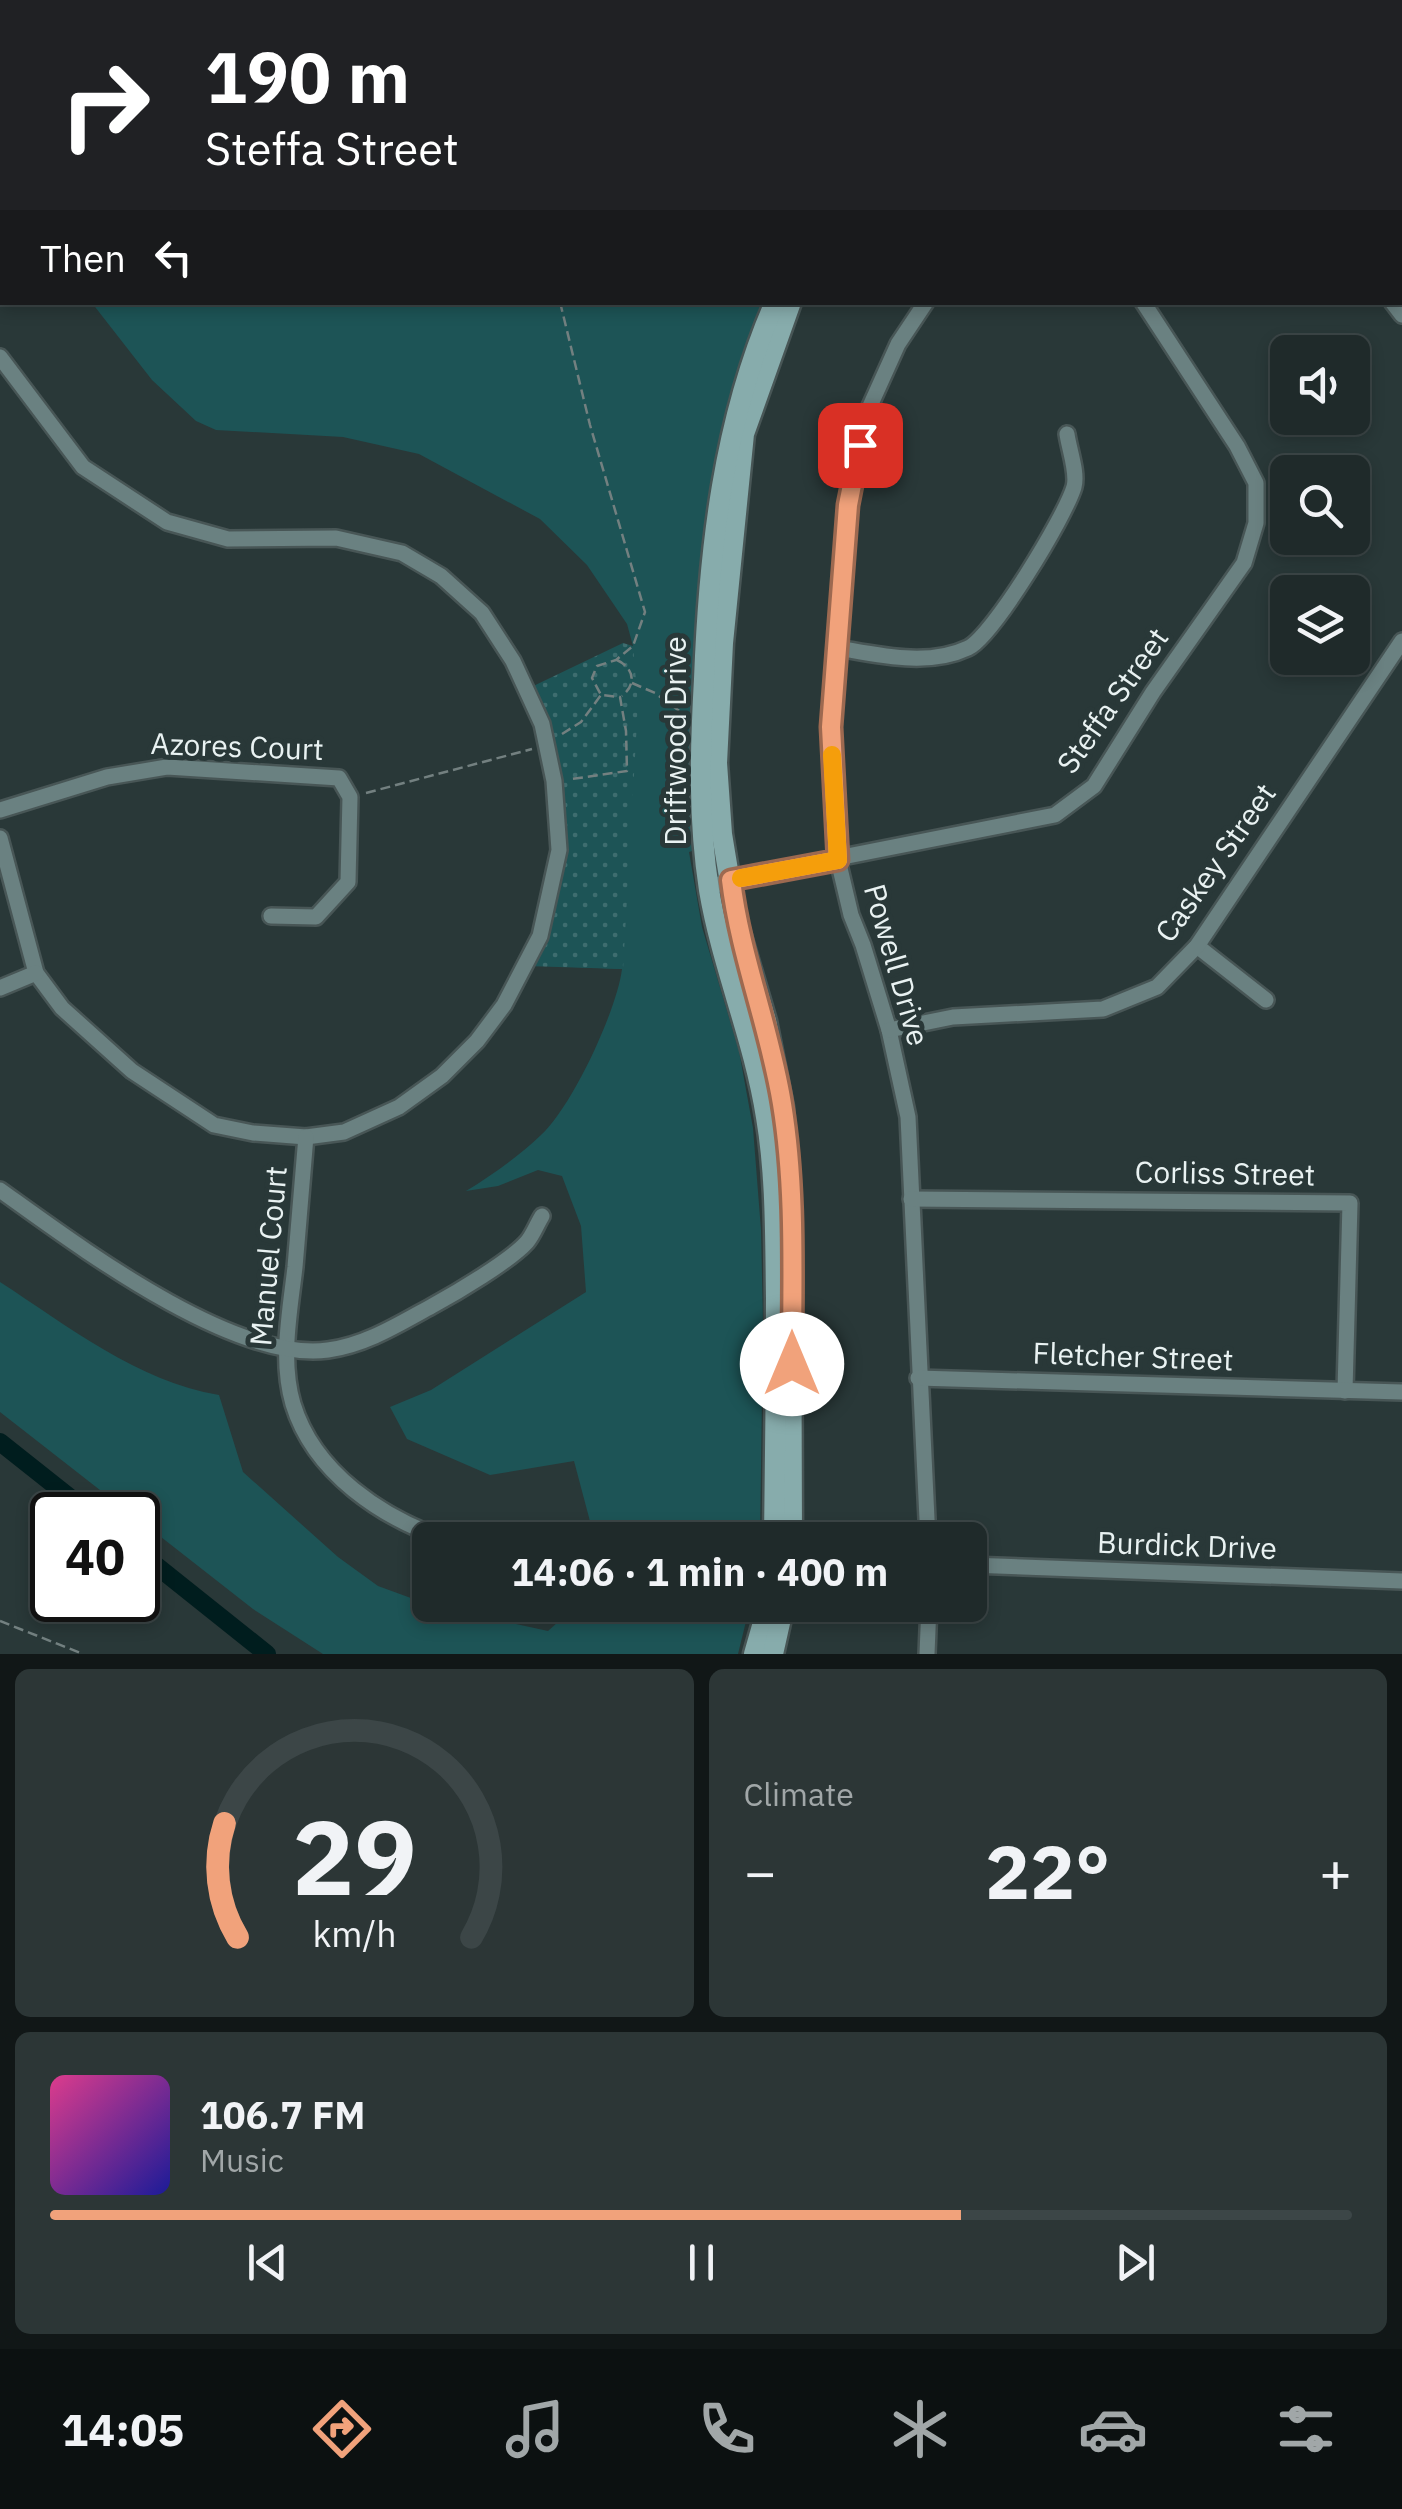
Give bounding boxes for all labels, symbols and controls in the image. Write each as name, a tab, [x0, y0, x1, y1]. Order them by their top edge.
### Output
text: 190 m	[205, 31, 410, 122]
icon: right	[40, 40, 170, 170]
text: Steffa Street	[205, 119, 459, 177]
icon: left	[146, 230, 201, 285]
text: Then	[40, 233, 126, 282]
map controls	[1270, 335, 1370, 675]
button: sound	[1270, 335, 1370, 435]
pin	[818, 403, 903, 488]
icon: arrive	[833, 418, 888, 473]
button: search	[1270, 455, 1370, 555]
button: layers	[1270, 575, 1370, 675]
street label: Steffa Street	[1047, 620, 1176, 781]
street label: Driftwood Drive	[655, 636, 694, 846]
street label: Azores Court	[150, 723, 324, 768]
street label: Caskey Street	[1146, 775, 1284, 949]
street label: Powell Drive	[856, 879, 939, 1050]
street label: Corliss Street	[1134, 1151, 1316, 1194]
street label: Manuel Court	[240, 1164, 295, 1347]
position arrow	[740, 1312, 844, 1416]
street label: Fletcher Street	[1032, 1333, 1234, 1378]
speed limit sign: 40	[30, 1492, 160, 1622]
street label: Burdick Drive	[1096, 1522, 1278, 1567]
text: 14:06 · 1 min · 400 m	[511, 1547, 888, 1596]
text: Climate	[744, 1773, 854, 1815]
text: 29	[292, 1788, 417, 1924]
text: 22°	[985, 1822, 1110, 1920]
text: −	[744, 1836, 777, 1907]
text: +	[1319, 1836, 1352, 1907]
text: km/h	[312, 1910, 396, 1957]
text: 106.7 FM	[200, 2090, 365, 2139]
text: Music	[200, 2139, 284, 2181]
icon: previous	[240, 2235, 295, 2290]
icon: pause	[674, 2235, 729, 2290]
icon: next	[1108, 2235, 1163, 2290]
icon: directions	[307, 2394, 377, 2464]
icon: music	[500, 2394, 570, 2464]
icon: phone	[692, 2394, 762, 2464]
icon: climate	[885, 2394, 955, 2464]
icon: car	[1078, 2394, 1148, 2464]
icon: filters	[1271, 2394, 1341, 2464]
text: 14:05	[61, 2400, 184, 2458]

